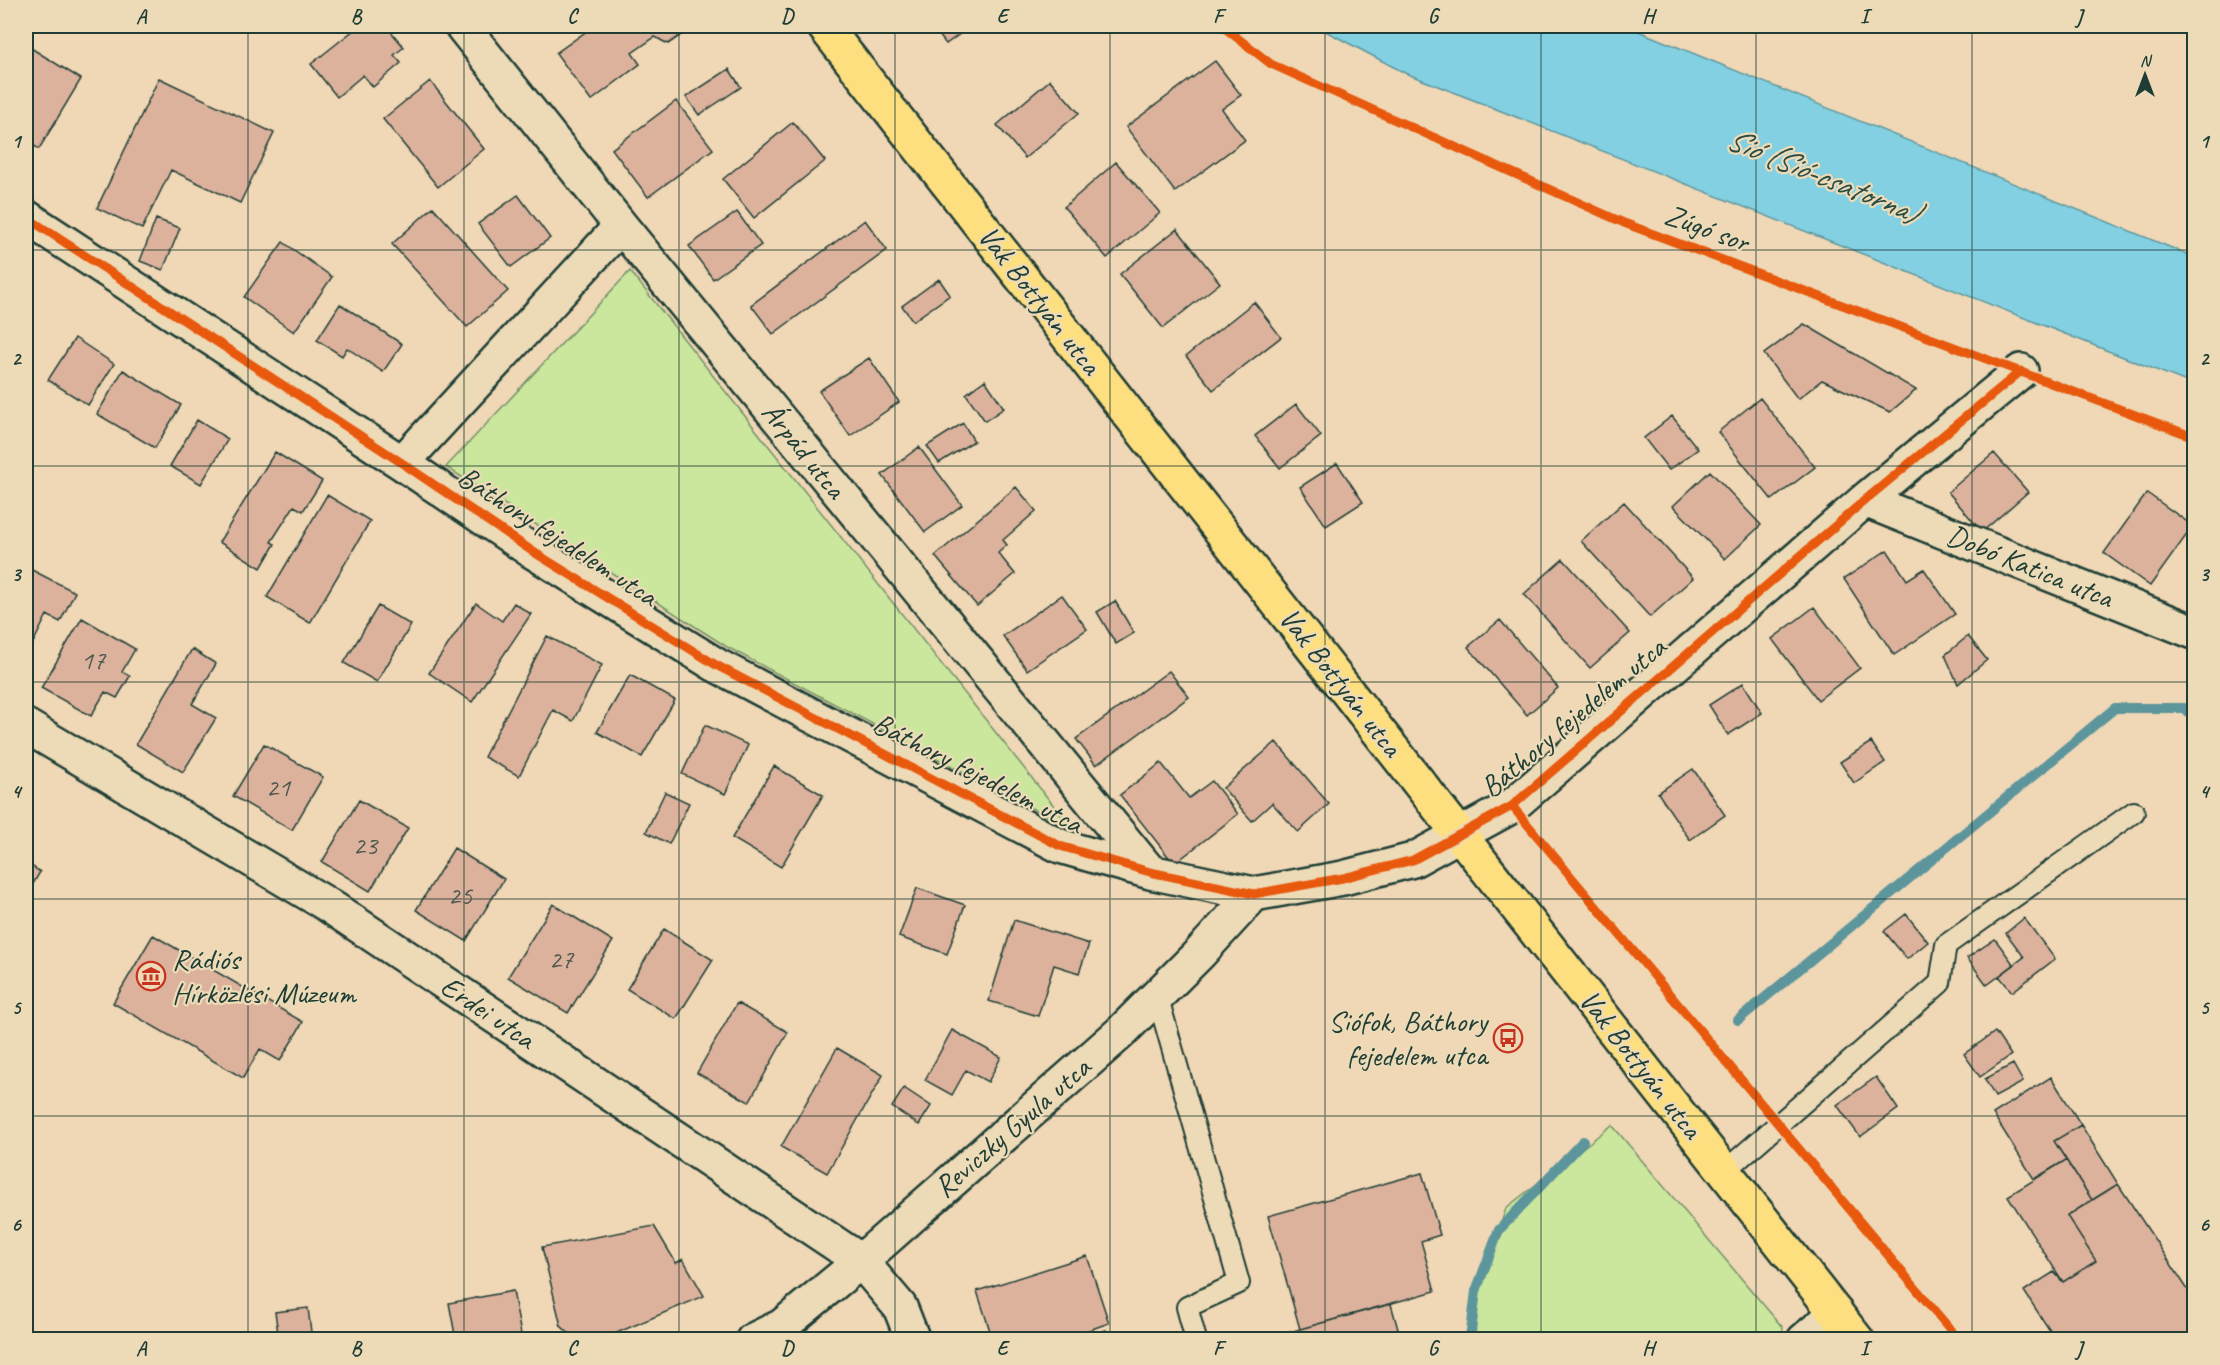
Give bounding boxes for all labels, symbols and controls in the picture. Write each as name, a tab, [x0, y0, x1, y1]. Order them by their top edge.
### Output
text: A	[136, 4, 148, 29]
text: B	[351, 4, 363, 29]
text: C	[567, 4, 579, 29]
text: D	[781, 4, 795, 29]
text: E	[997, 4, 1011, 29]
text: F	[1213, 4, 1227, 29]
text: G	[1428, 4, 1441, 29]
text: H	[1642, 4, 1657, 29]
text: I	[1860, 4, 1873, 29]
text: J	[2074, 4, 2086, 29]
north arrow	[2115, 45, 2175, 105]
text: N	[2140, 51, 2153, 71]
water label: Sió (Sió-csatorna)	[1721, 118, 1931, 235]
text: 1	[12, 129, 23, 154]
text: 1	[2200, 129, 2211, 154]
street label: Zúgó sor	[1660, 195, 1756, 261]
street label: Vak Bottyán utca	[970, 218, 1111, 384]
text: 2	[12, 346, 23, 371]
text: 2	[2200, 346, 2211, 371]
street label: Árpád utca	[753, 394, 856, 508]
street label: Báthory fejedelem utca	[451, 457, 667, 616]
street label: Dobó Katica utca	[1942, 516, 2120, 617]
text: 3	[12, 562, 23, 587]
text: 3	[2200, 562, 2211, 587]
street label: Vak Bottyán utca	[1271, 600, 1412, 766]
street label: Báthory fejedelem utca	[1472, 627, 1675, 806]
house number: 17	[81, 643, 107, 677]
street label: Báthory fejedelem utca	[867, 704, 1091, 843]
house number: 21	[266, 770, 292, 804]
text: 4	[12, 779, 24, 804]
text: 4	[2200, 779, 2212, 804]
house number: 23	[353, 828, 379, 862]
house number: 25	[448, 878, 474, 912]
place label: Rádiós Hírközlési Múzeum	[172, 940, 357, 1012]
house number: 27	[549, 942, 575, 976]
museum icon: Rádiós Hírközlési Múzeum	[135, 960, 167, 992]
street label: Erdei utca	[433, 967, 544, 1058]
street label: Vak Bottyán utca	[1571, 982, 1712, 1148]
text: 5	[12, 995, 23, 1020]
text: 5	[2200, 995, 2211, 1020]
place label: Siófok, Báthory fejedelem utca	[1328, 1002, 1490, 1074]
bus stop icon: Siófok, Báthory fejedelem utca	[1492, 1022, 1524, 1054]
street label: Reviczky Gyula utca	[926, 1047, 1100, 1205]
text: 6	[11, 1212, 22, 1237]
text: 6	[2199, 1212, 2210, 1237]
text: A	[136, 1336, 148, 1361]
text: B	[351, 1336, 363, 1361]
text: C	[567, 1336, 579, 1361]
text: D	[781, 1336, 795, 1361]
text: E	[997, 1336, 1011, 1361]
text: F	[1213, 1336, 1227, 1361]
text: G	[1428, 1336, 1441, 1361]
text: H	[1642, 1336, 1657, 1361]
text: I	[1860, 1336, 1873, 1361]
text: J	[2074, 1336, 2086, 1361]

